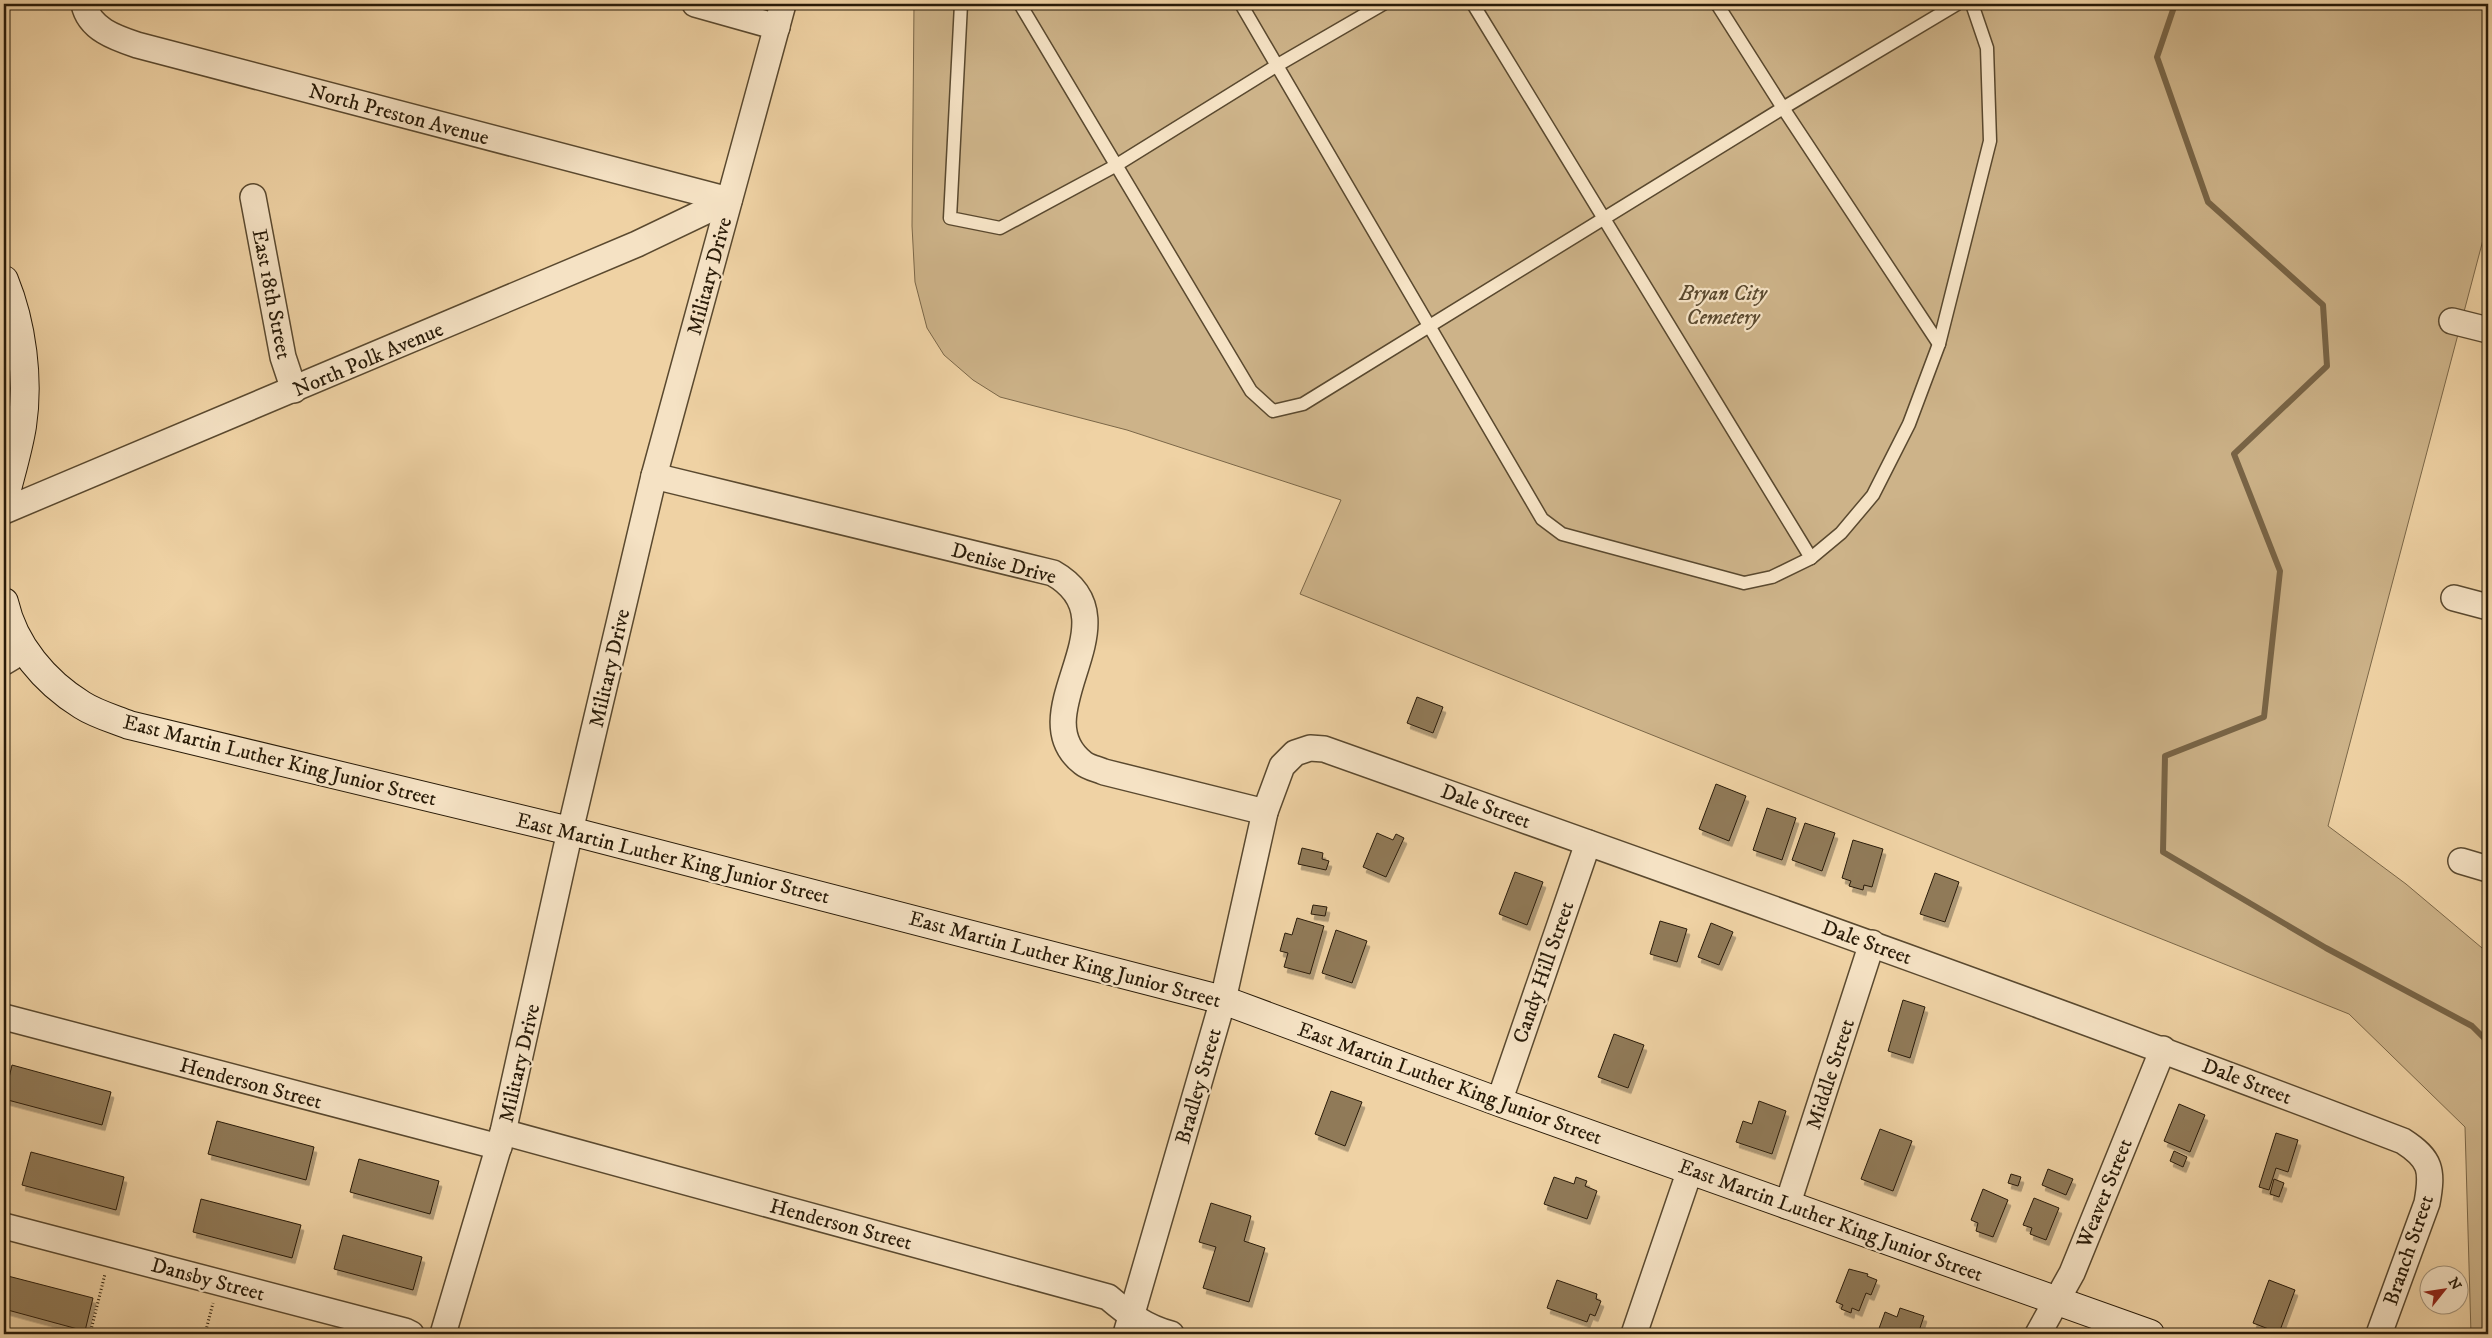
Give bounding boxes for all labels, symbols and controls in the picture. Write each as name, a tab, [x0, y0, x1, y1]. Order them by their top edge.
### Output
street label: North Preston Avenue	[306, 78, 492, 152]
street label: Military Drive	[682, 214, 738, 338]
street label: East 18th Street	[246, 227, 296, 362]
park label: Bryan City Cemetery	[1678, 281, 1768, 331]
street label: North Polk Avenue	[289, 316, 448, 403]
street label: Denise Drive	[948, 537, 1059, 591]
street label: Military Drive	[584, 606, 636, 730]
street label: East Martin Luther King Junior Street	[120, 709, 439, 813]
street label: Dale Street	[1437, 779, 1534, 835]
street label: East Martin Luther King Junior Street	[513, 807, 832, 911]
street label: Candy Hill Street	[1507, 898, 1580, 1047]
street label: East Martin Luther King Junior Street	[906, 906, 1224, 1014]
street label: Dale Street	[1818, 915, 1915, 971]
street label: Military Drive	[494, 1001, 546, 1125]
street label: Middle Street	[1801, 1016, 1861, 1133]
street label: East Martin Luther King Junior Street	[1294, 1017, 1606, 1151]
street label: Bradley Street	[1170, 1025, 1228, 1147]
street label: Henderson Street	[177, 1052, 325, 1116]
street label: Dale Street	[2198, 1053, 2295, 1111]
street label: Weaver Street	[2071, 1135, 2139, 1253]
street label: East Martin Luther King Junior Street	[1675, 1154, 1987, 1288]
street label: Branch Street	[2378, 1191, 2440, 1309]
street label: Henderson Street	[767, 1193, 915, 1257]
street label: Dansby Street	[148, 1252, 268, 1308]
north arrow	[2420, 1266, 2470, 1316]
text: N	[2444, 1275, 2465, 1294]

